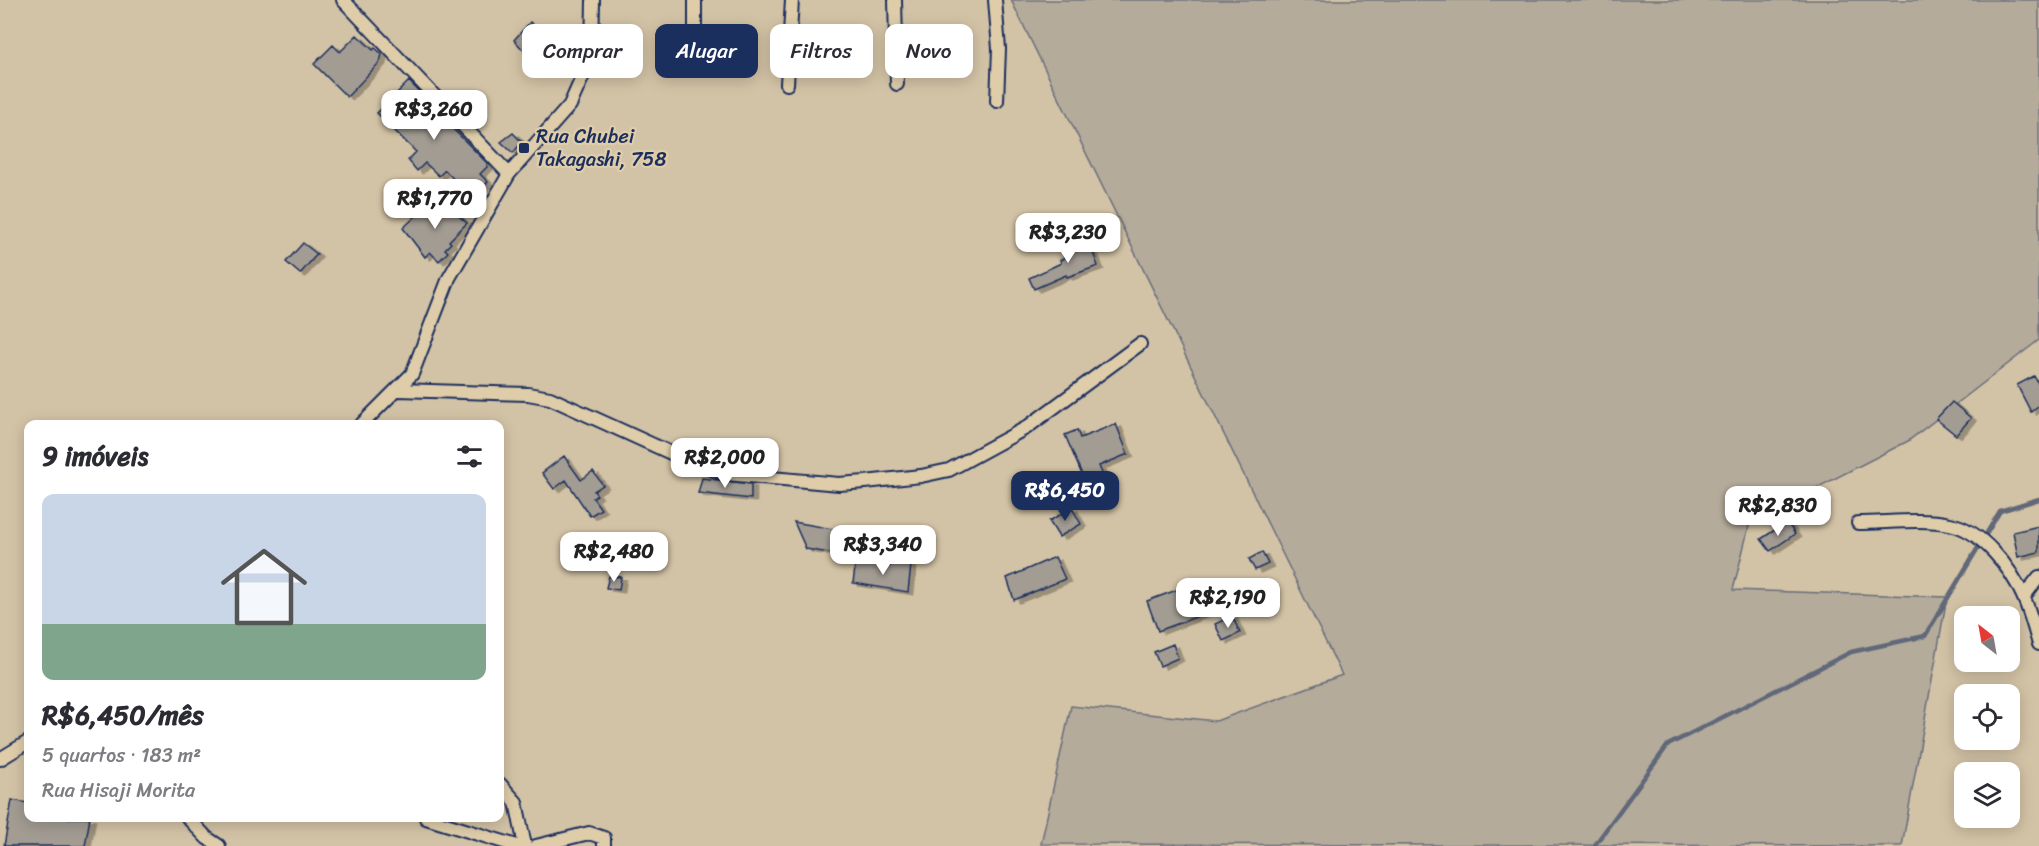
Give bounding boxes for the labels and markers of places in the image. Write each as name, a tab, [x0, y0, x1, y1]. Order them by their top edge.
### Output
pin: R$3,260	[379, 90, 489, 141]
place label: Rua Chubei Takagashi, 758	[536, 119, 667, 177]
marker: Rua Chubei Takagashi, 758	[517, 141, 531, 155]
pin: R$1,770	[380, 179, 490, 230]
pin: R$3,230	[1013, 213, 1123, 264]
pin: R$2,000	[670, 438, 780, 489]
pin: R$6,450	[1010, 471, 1120, 522]
pin: R$2,830	[1723, 486, 1833, 537]
pin: R$3,340	[828, 525, 938, 576]
pin: R$2,480	[559, 532, 669, 583]
pin: R$2,190	[1173, 578, 1283, 629]

